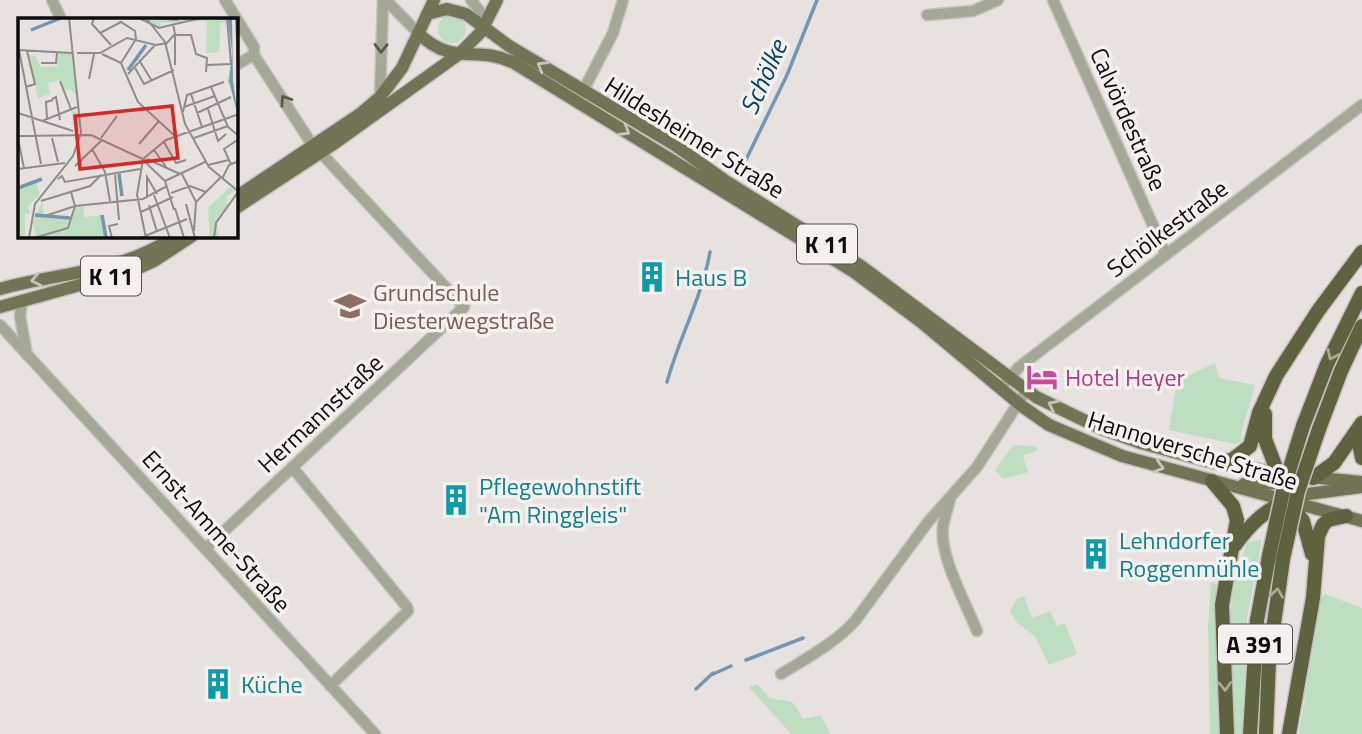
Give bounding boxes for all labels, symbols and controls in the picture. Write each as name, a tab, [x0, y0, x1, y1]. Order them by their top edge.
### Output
inset map	[18, 18, 238, 238]
water label: Schölke	[729, 32, 798, 121]
street label: Calvördestraße	[1081, 42, 1177, 196]
one-way arrow	[373, 44, 389, 54]
one-way arrow	[537, 61, 550, 74]
street label: Hildesheimer Straße	[598, 67, 792, 207]
one-way arrow	[280, 94, 293, 107]
one-way arrow	[617, 123, 630, 136]
street label: Schölkestraße	[1099, 170, 1235, 286]
road number: K 11	[797, 224, 857, 264]
road number: K 11	[81, 256, 141, 296]
place label: Haus B	[675, 259, 747, 295]
building icon: Haus B	[635, 260, 669, 294]
one-way arrow	[30, 272, 42, 286]
place label: Grundschule Diesterwegstraße	[373, 274, 554, 338]
school or university icon: Grundschule Diesterwegstraße	[333, 289, 367, 323]
street label: Hermannstraße	[249, 345, 391, 481]
one-way arrow	[1326, 347, 1340, 360]
place label: Hotel Heyer	[1065, 359, 1185, 395]
hotel icon: Hotel Heyer	[1025, 360, 1059, 394]
one-way arrow	[1048, 400, 1060, 414]
street label: Hannoversche Straße	[1084, 401, 1302, 499]
street label: Ernst-Amme-Straße	[134, 442, 300, 620]
one-way arrow	[1153, 458, 1165, 473]
place label: Pflegewohnstift "Am Ringgleis"	[479, 468, 642, 532]
building icon: Pflegewohnstift "Am Ringgleis"	[439, 483, 473, 517]
place label: Lehndorfer Roggenmühle	[1119, 522, 1259, 586]
building icon: Lehndorfer Roggenmühle	[1079, 537, 1113, 571]
one-way arrow	[1269, 587, 1284, 599]
road number: A 391	[1218, 624, 1292, 664]
place label: Küche	[241, 666, 303, 702]
building icon: Küche	[201, 667, 235, 701]
one-way arrow	[1217, 681, 1233, 692]

